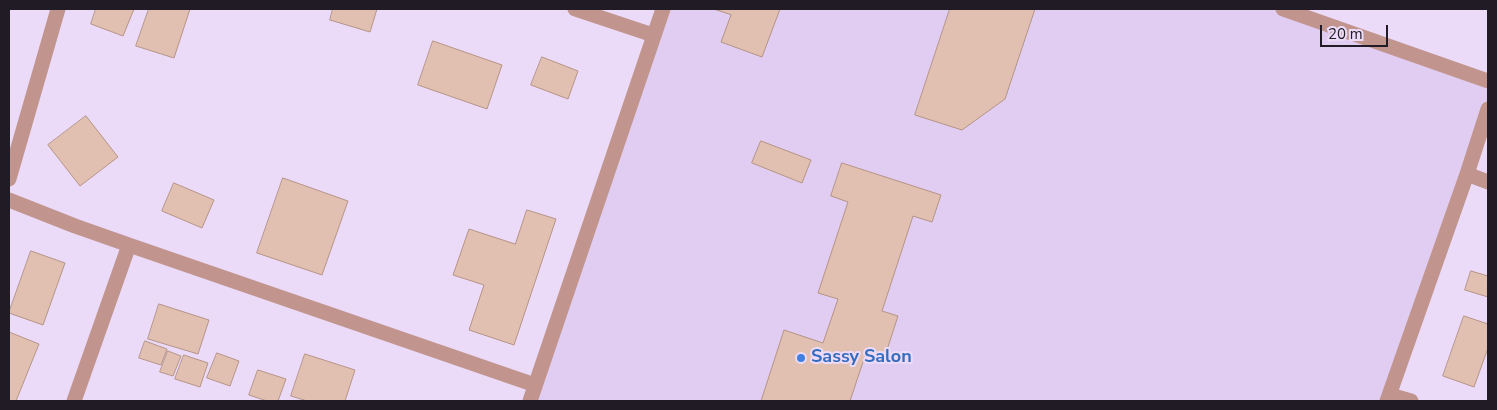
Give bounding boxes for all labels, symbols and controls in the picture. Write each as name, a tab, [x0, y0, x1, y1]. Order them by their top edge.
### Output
scale bar	[1322, 15, 1390, 47]
text: 20 m	[1328, 24, 1363, 44]
place label: Sassy Salon	[811, 347, 912, 369]
marker: Sassy Salon	[795, 352, 807, 364]

